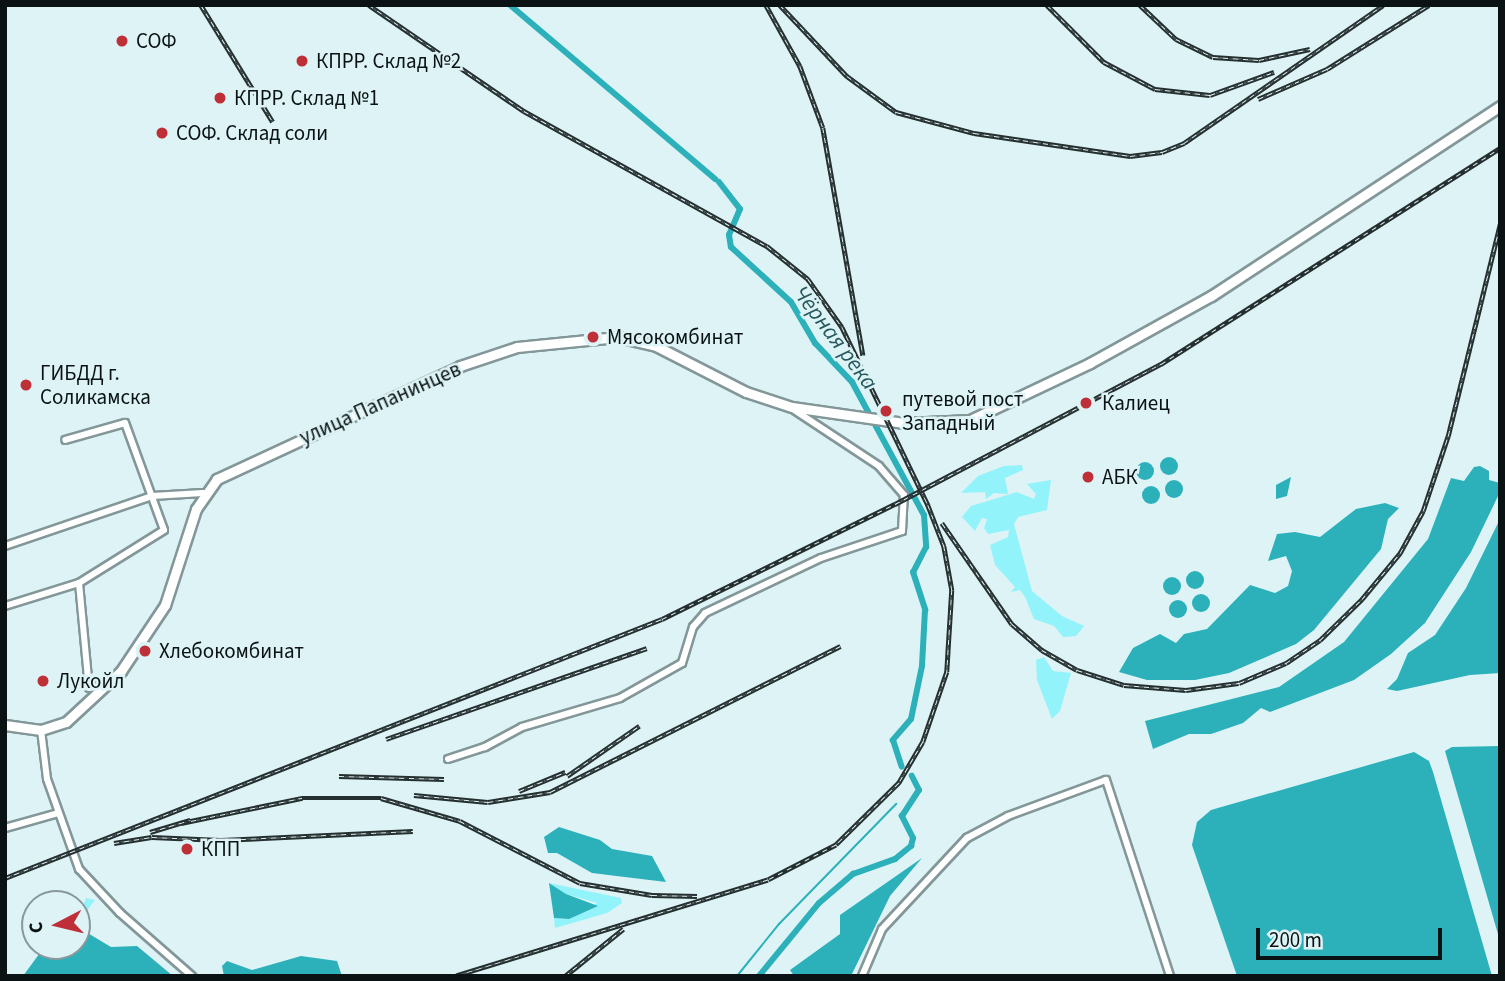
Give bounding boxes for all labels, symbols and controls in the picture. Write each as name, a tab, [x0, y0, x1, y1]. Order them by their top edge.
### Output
place label: СОФ	[136, 28, 177, 54]
marker: СОФ	[114, 33, 130, 49]
place label: КПРР. Склад №2	[316, 48, 461, 74]
marker: КПРР. Склад №2	[294, 53, 310, 69]
place label: КПРР. Склад №1	[234, 85, 379, 111]
marker: КПРР. Склад №1	[212, 90, 228, 106]
place label: СОФ. Склад соли	[176, 120, 328, 146]
marker: СОФ. Склад соли	[154, 125, 170, 141]
water label: Чёрная река	[787, 281, 883, 395]
place label: Мясокомбинат	[607, 324, 743, 350]
marker: Мясокомбинат	[585, 329, 601, 345]
street label: улица Папанинцев	[295, 356, 465, 450]
place label: ГИБДД г. Соликамска	[40, 360, 151, 410]
marker: ГИБДД г. Соликамска	[18, 377, 34, 393]
place label: путевой пост Западный	[902, 386, 1023, 436]
place label: Калиец	[1102, 390, 1170, 416]
marker: Калиец	[1076, 393, 1096, 413]
marker: путевой пост Западный	[876, 401, 896, 421]
place label: АБК	[1102, 464, 1138, 490]
marker: АБК	[1080, 469, 1096, 485]
place label: Хлебокомбинат	[159, 638, 304, 664]
marker: Хлебокомбинат	[137, 643, 153, 659]
place label: Лукойл	[57, 668, 124, 694]
marker: Лукойл	[35, 673, 51, 689]
place label: КПП	[201, 836, 240, 862]
marker: КПП	[179, 841, 195, 857]
north arrow	[21, 890, 91, 960]
scale bar	[1260, 914, 1446, 958]
text: С	[23, 920, 51, 935]
text: 200 m	[1269, 925, 1322, 955]

